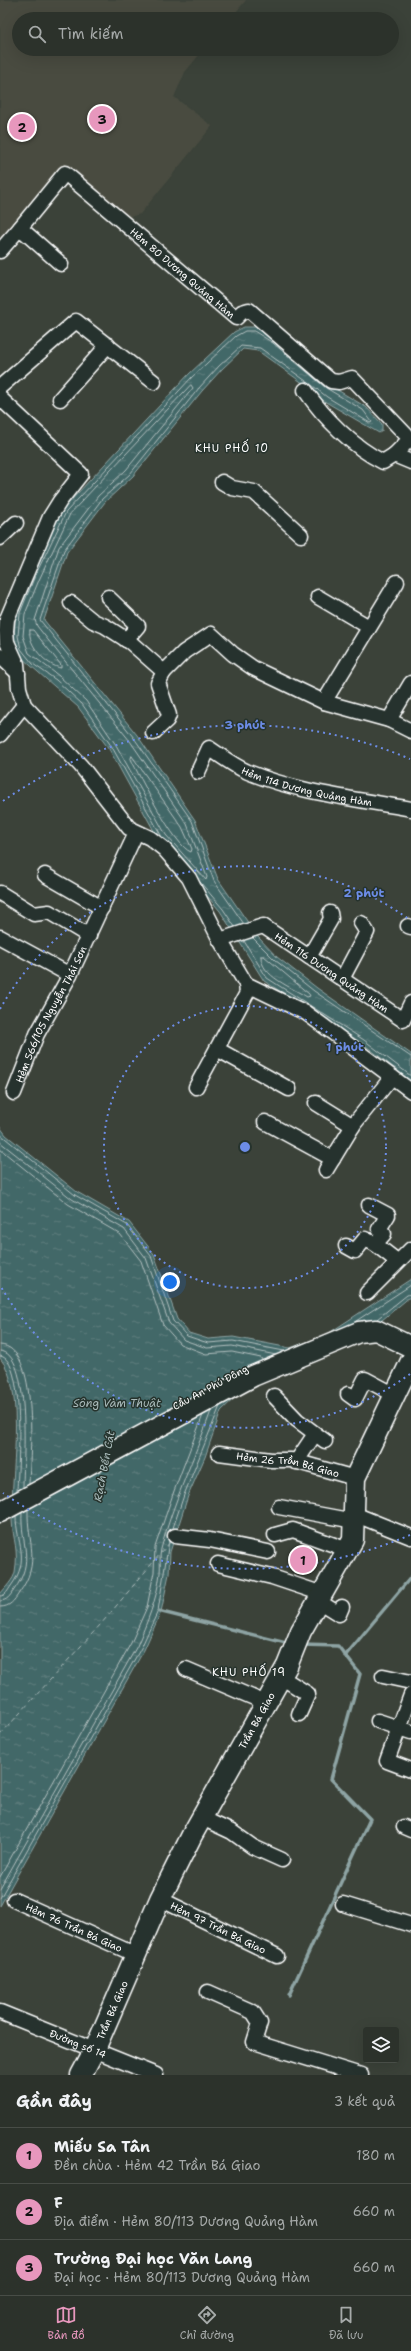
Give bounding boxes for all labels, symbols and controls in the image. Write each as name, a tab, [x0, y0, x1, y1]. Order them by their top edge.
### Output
search box	[12, 12, 399, 56]
icon: search	[26, 23, 48, 45]
text: Tìm kiếm	[58, 24, 123, 44]
pin: 3	[89, 104, 115, 134]
pin: 2	[9, 112, 35, 142]
street label: Hẻm 80 Dương Quảng Hàm	[127, 225, 238, 322]
district label: KHU PHỐ 10	[195, 439, 269, 456]
text: 3 phút	[225, 717, 266, 733]
street label: Hẻm 114 Dương Quảng Hàm	[239, 764, 373, 809]
text: 2 phút	[344, 885, 385, 901]
street label: Hẻm 116 Dương Quảng Hàm	[272, 930, 391, 1016]
street label: Hẻm 566/105 Nguyễn Thái Sơn	[13, 944, 90, 1085]
text: 1 phút	[326, 1039, 364, 1055]
centre of rings	[238, 1140, 252, 1154]
your location	[160, 1272, 180, 1292]
street label: Cầu An Phú Đông	[170, 1362, 250, 1413]
water label: Sông Vàm Thuật	[73, 1396, 161, 1411]
water label: Rạch Bến Cát	[90, 1429, 119, 1503]
street label: Hẻm 26 Trần Bá Giao	[235, 1449, 341, 1480]
pin: 1	[290, 1545, 316, 1575]
district label: KHU PHỐ 19	[212, 1663, 286, 1680]
street label: Trần Bá Giao	[236, 1690, 278, 1751]
street label: Hẻm 97 Trần Bá Giao	[168, 1899, 268, 1957]
street label: Hẻm 76 Trần Bá Giao	[23, 1900, 124, 1955]
street label: Trần Bá Giao	[94, 1979, 131, 2042]
street label: Đường số 14	[48, 2027, 108, 2061]
map controls	[363, 2027, 399, 2063]
button: layers	[363, 2027, 399, 2063]
text: Gần đây	[16, 2090, 92, 2112]
text: 3 kết quả	[334, 2093, 395, 2110]
text: Miếu Sa Tân	[54, 2137, 150, 2157]
text: 1	[26, 2147, 32, 2164]
text: 180 m	[356, 2147, 395, 2164]
text: Đền chùa · Hẻm 42 Trần Bá Giao	[54, 2157, 260, 2174]
text: F	[54, 2193, 63, 2213]
text: 2	[24, 2203, 34, 2220]
text: 660 m	[353, 2203, 395, 2220]
text: Địa điểm · Hẻm 80/113 Dương Quảng Hàm	[54, 2213, 318, 2230]
text: Trường Đại học Văn Lang	[54, 2249, 252, 2269]
text: 3	[24, 2259, 34, 2276]
text: 660 m	[353, 2259, 395, 2276]
text: Đại học · Hẻm 80/113 Dương Quảng Hàm	[54, 2269, 310, 2286]
tab: Bản đồ	[48, 2304, 85, 2343]
tab: Chỉ đường	[180, 2304, 234, 2343]
tab: Đã lưu	[329, 2304, 363, 2343]

